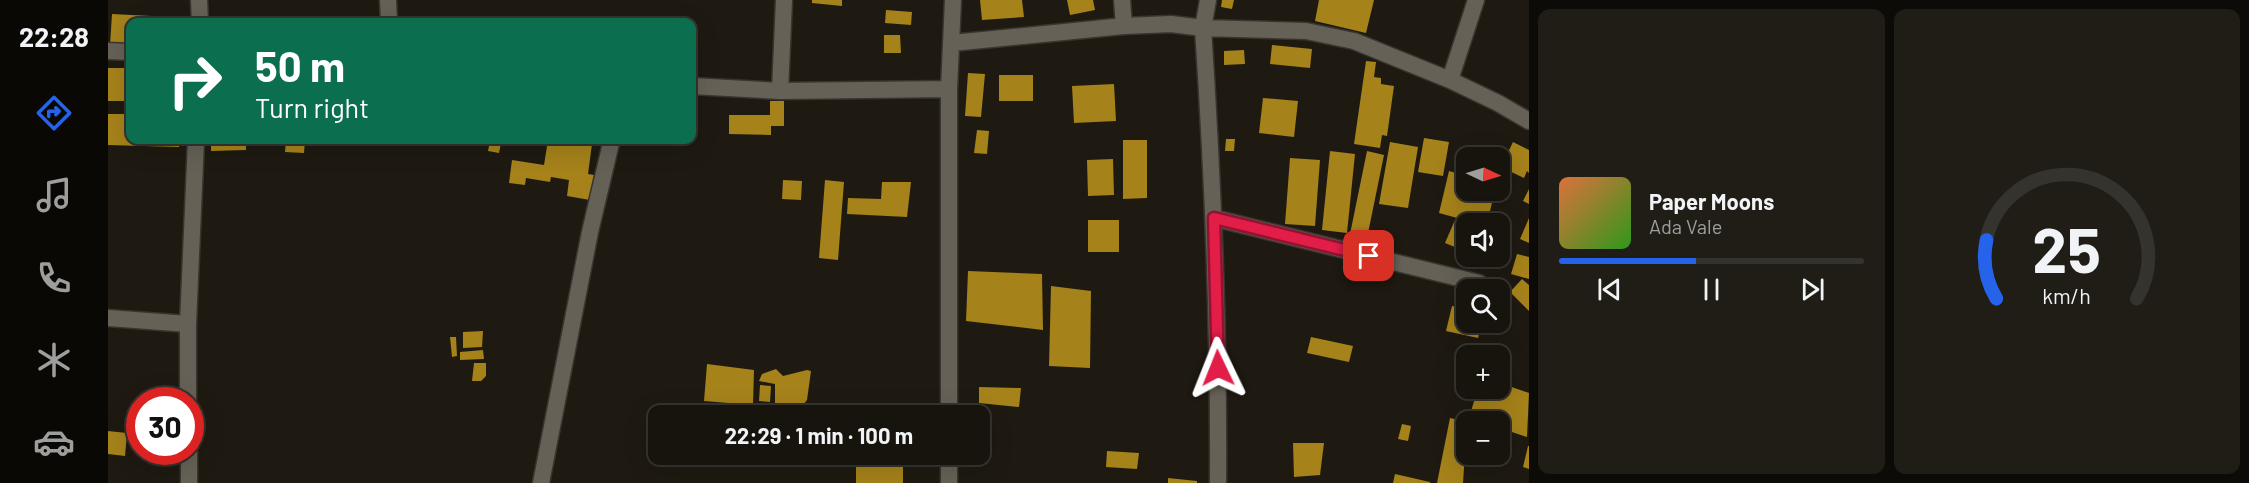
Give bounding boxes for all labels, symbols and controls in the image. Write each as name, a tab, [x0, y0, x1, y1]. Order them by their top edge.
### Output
text: 22:28	[19, 20, 89, 52]
text: 50 m	[255, 40, 345, 90]
icon: right	[156, 42, 234, 120]
text: Turn right	[255, 91, 369, 123]
icon: directions	[33, 92, 75, 134]
north arrow	[1456, 147, 1510, 201]
map controls	[1456, 147, 1510, 465]
icon: music	[33, 174, 75, 216]
text: Paper Moons	[1649, 188, 1774, 214]
text: 25	[2032, 211, 2101, 285]
button: sound	[1456, 213, 1510, 267]
text: Ada Vale	[1649, 214, 1722, 238]
pin	[1343, 230, 1394, 281]
icon: arrive	[1352, 239, 1385, 272]
icon: phone	[33, 257, 75, 299]
icon: previous	[1593, 273, 1626, 306]
icon: pause	[1695, 273, 1728, 306]
icon: next	[1796, 273, 1829, 306]
button: search	[1456, 279, 1510, 333]
text: km/h	[2042, 283, 2091, 308]
position arrow	[1186, 336, 1250, 400]
icon: climate	[33, 339, 75, 381]
button: +	[1456, 345, 1510, 399]
speed limit sign: 30	[126, 387, 204, 465]
button: −	[1456, 411, 1510, 465]
icon: car	[33, 421, 75, 463]
text: 22:29 · 1 min · 100 m	[725, 422, 913, 448]

